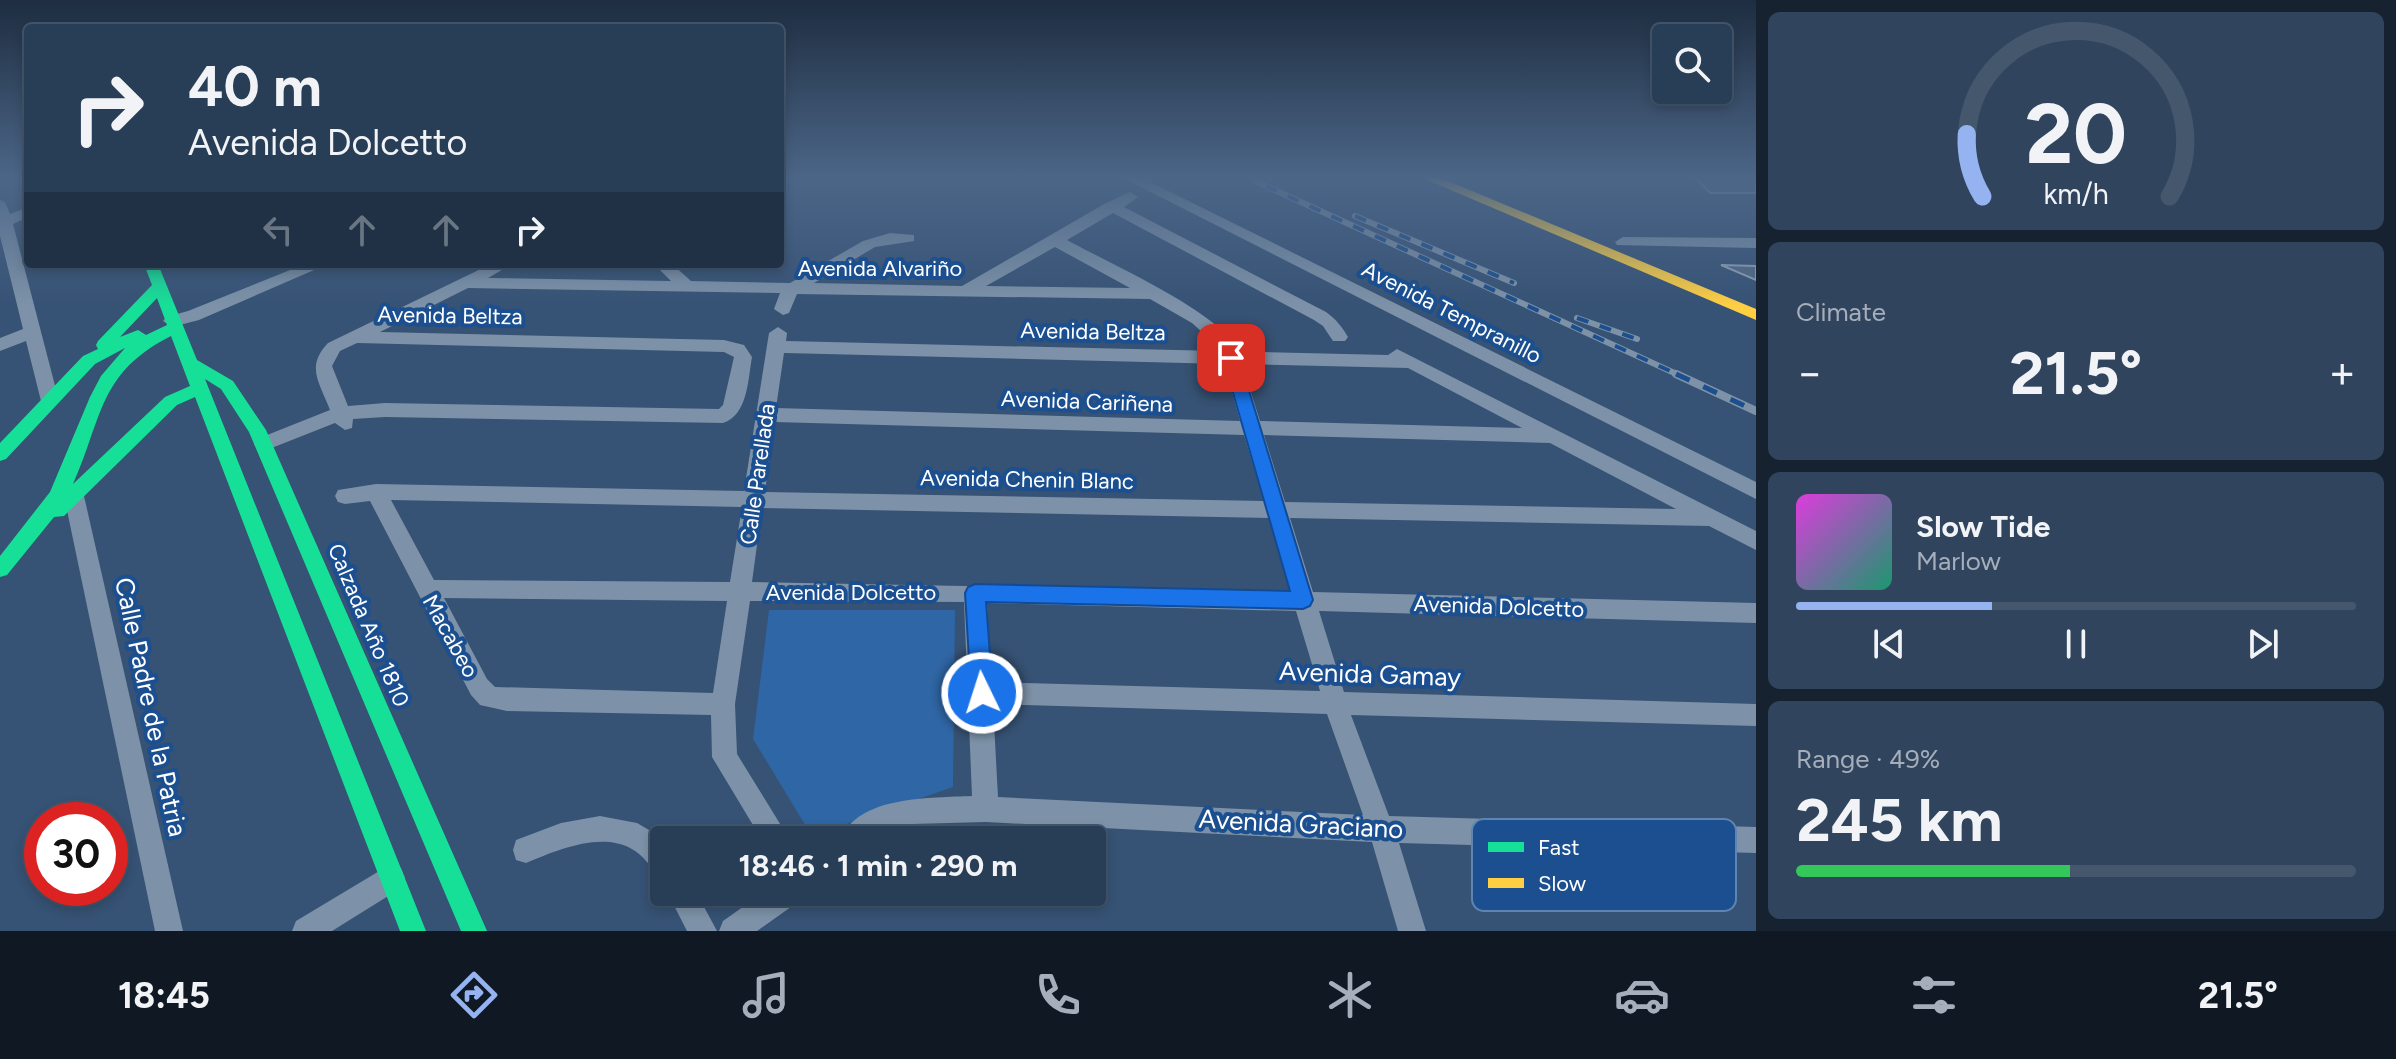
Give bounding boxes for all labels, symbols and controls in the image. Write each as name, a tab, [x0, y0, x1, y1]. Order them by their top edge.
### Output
map controls	[1652, 24, 1732, 104]
button: search	[1652, 24, 1732, 104]
text: 40 m	[188, 53, 322, 120]
icon: right	[56, 56, 160, 160]
text: 20	[2025, 83, 2127, 183]
text: Avenida Dolcetto	[188, 121, 467, 164]
text: km/h	[2043, 177, 2109, 211]
icon: left	[256, 208, 300, 252]
icon: ahead	[340, 208, 384, 252]
icon: ahead	[424, 208, 468, 252]
icon: right	[508, 208, 552, 252]
street label: Avenida Alvariño	[798, 255, 962, 282]
street label: Avenida Tempranillo	[1358, 256, 1546, 369]
text: Climate	[1796, 296, 1886, 328]
street label: Avenida Beltza	[377, 301, 523, 330]
street label: Avenida Beltza	[1020, 317, 1166, 346]
pin	[1197, 324, 1265, 392]
icon: arrive	[1209, 336, 1253, 380]
text: 21.5°	[2010, 337, 2142, 409]
text: −	[1796, 346, 1823, 399]
text: +	[2329, 346, 2356, 399]
street label: Avenida Cariñena	[1000, 385, 1173, 418]
street label: Calle Parellada	[734, 402, 781, 546]
street label: Avenida Chenin Blanc	[920, 464, 1134, 495]
text: Slow Tide	[1916, 508, 2050, 545]
street label: Calzada Año 1810	[322, 540, 415, 711]
text: Marlow	[1916, 545, 2001, 577]
street label: Calle Padre de la Patria	[108, 575, 194, 839]
street label: Avenida Dolcetto	[766, 579, 936, 606]
street label: Macabeo	[417, 590, 484, 682]
street label: Avenida Dolcetto	[1413, 590, 1585, 623]
icon: previous	[1867, 622, 1911, 666]
icon: pause	[2054, 622, 2098, 666]
icon: next	[2241, 622, 2285, 666]
position arrow	[940, 651, 1024, 735]
street label: Avenida Gamay	[1278, 655, 1462, 693]
text: Range · 49%	[1796, 743, 1940, 775]
text: 245 km	[1796, 784, 2002, 856]
speed limit sign: 30	[24, 802, 128, 906]
street label: Avenida Graciano	[1198, 803, 1404, 845]
legend	[1472, 819, 1736, 911]
text: Fast	[1538, 834, 1580, 861]
text: 18:46 · 1 min · 290 m	[739, 847, 1017, 884]
text: Slow	[1538, 870, 1587, 897]
icon: directions	[446, 967, 502, 1023]
icon: music	[738, 967, 794, 1023]
icon: phone	[1030, 967, 1086, 1023]
icon: climate	[1322, 967, 1378, 1023]
icon: car	[1614, 967, 1670, 1023]
icon: filters	[1906, 967, 1962, 1023]
text: 18:45	[118, 974, 210, 1017]
text: 21.5°	[2198, 974, 2278, 1017]

